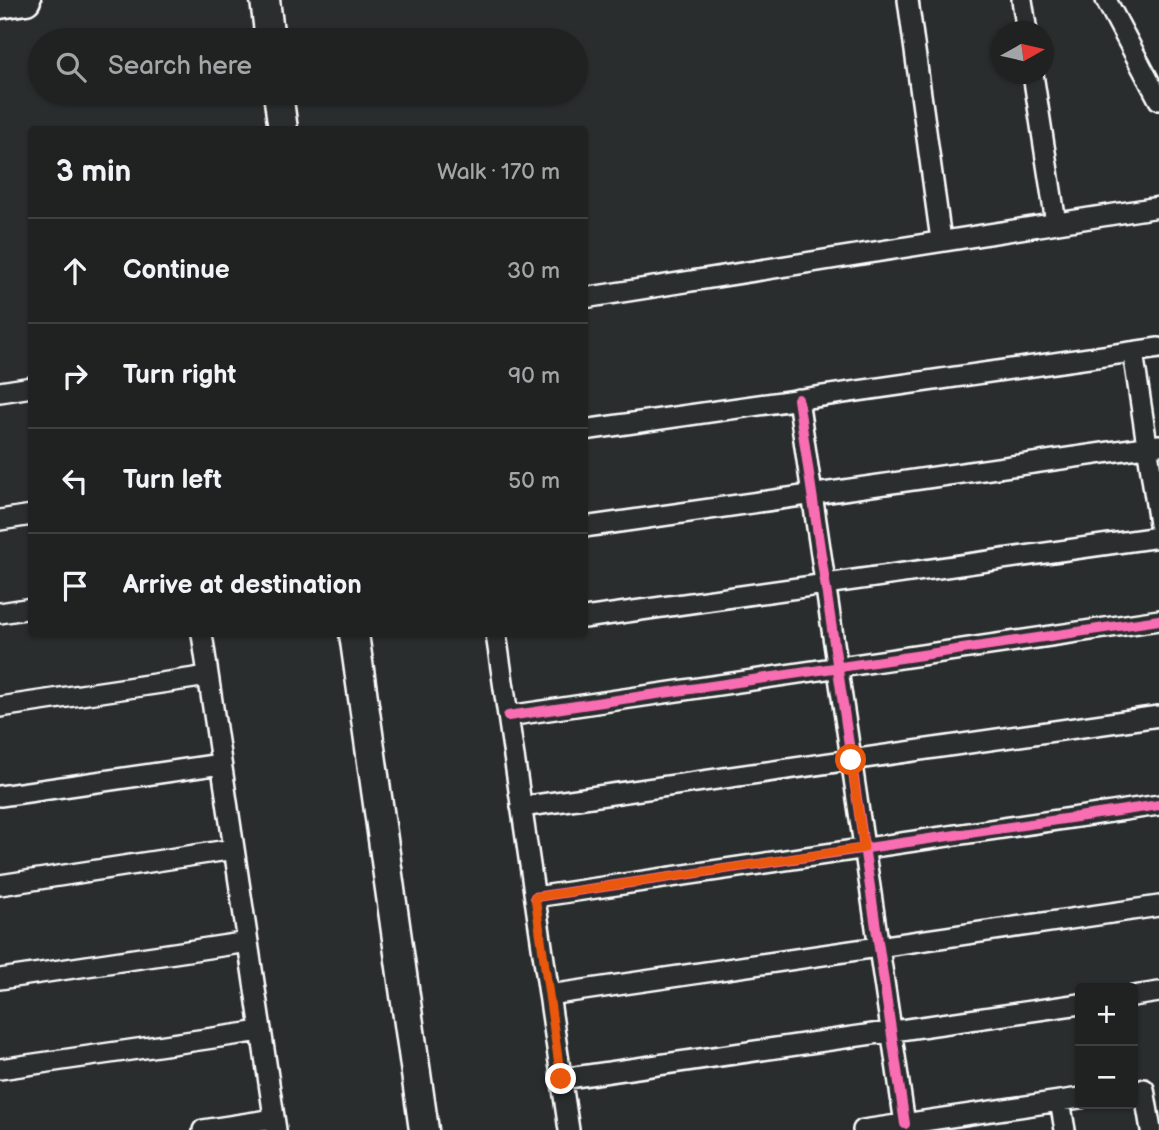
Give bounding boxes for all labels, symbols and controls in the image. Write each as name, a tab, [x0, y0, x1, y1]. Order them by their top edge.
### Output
north arrow	[991, 21, 1054, 84]
search box	[28, 28, 588, 105]
icon: search	[52, 48, 90, 86]
text: Search here	[108, 51, 252, 82]
text: 3 min	[56, 154, 131, 190]
text: Walk · 170 m	[437, 158, 560, 186]
icon: ahead	[56, 252, 94, 290]
text: Continue	[123, 255, 230, 286]
text: 30 m	[507, 257, 560, 285]
icon: right	[56, 357, 94, 395]
text: Turn right	[123, 360, 236, 391]
text: 90 m	[508, 362, 560, 390]
icon: left	[56, 462, 94, 500]
text: Turn left	[123, 465, 222, 496]
text: 50 m	[508, 467, 560, 495]
icon: arrive	[56, 567, 94, 605]
text: Arrive at destination	[123, 570, 362, 601]
route start	[835, 744, 866, 775]
map controls	[1075, 983, 1138, 1109]
button: +	[1075, 983, 1138, 1046]
button: −	[1075, 1046, 1138, 1109]
route end	[545, 1063, 576, 1094]

